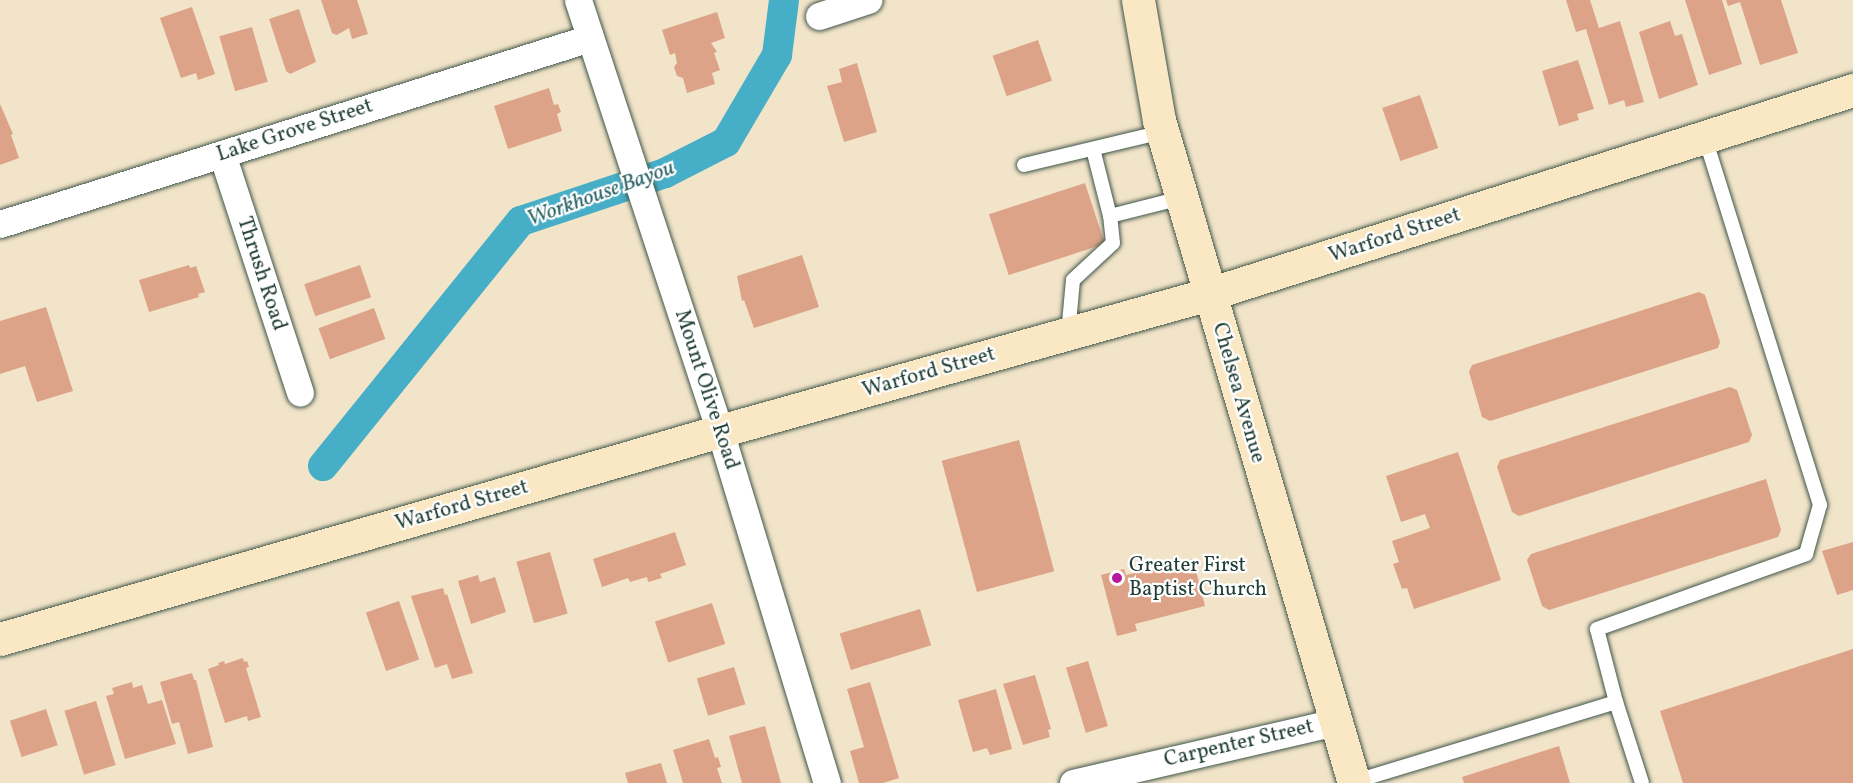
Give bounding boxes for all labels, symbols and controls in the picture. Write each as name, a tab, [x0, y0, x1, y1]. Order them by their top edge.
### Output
street label: Lake Grove Street	[214, 94, 376, 168]
water label: Workhouse Bayou	[524, 155, 678, 233]
street label: Warford Street	[1326, 203, 1464, 269]
street label: Thrush Road	[231, 214, 291, 334]
street label: Mount Olive Road	[668, 307, 744, 473]
street label: Chelsea Avenue	[1206, 320, 1270, 466]
street label: Warford Street	[860, 342, 998, 404]
street label: Warford Street	[393, 475, 531, 537]
place label: Greater First Baptist Church	[1129, 553, 1267, 603]
marker: Greater First Baptist Church	[1110, 571, 1124, 585]
street label: Carpenter Street	[1162, 715, 1316, 773]

